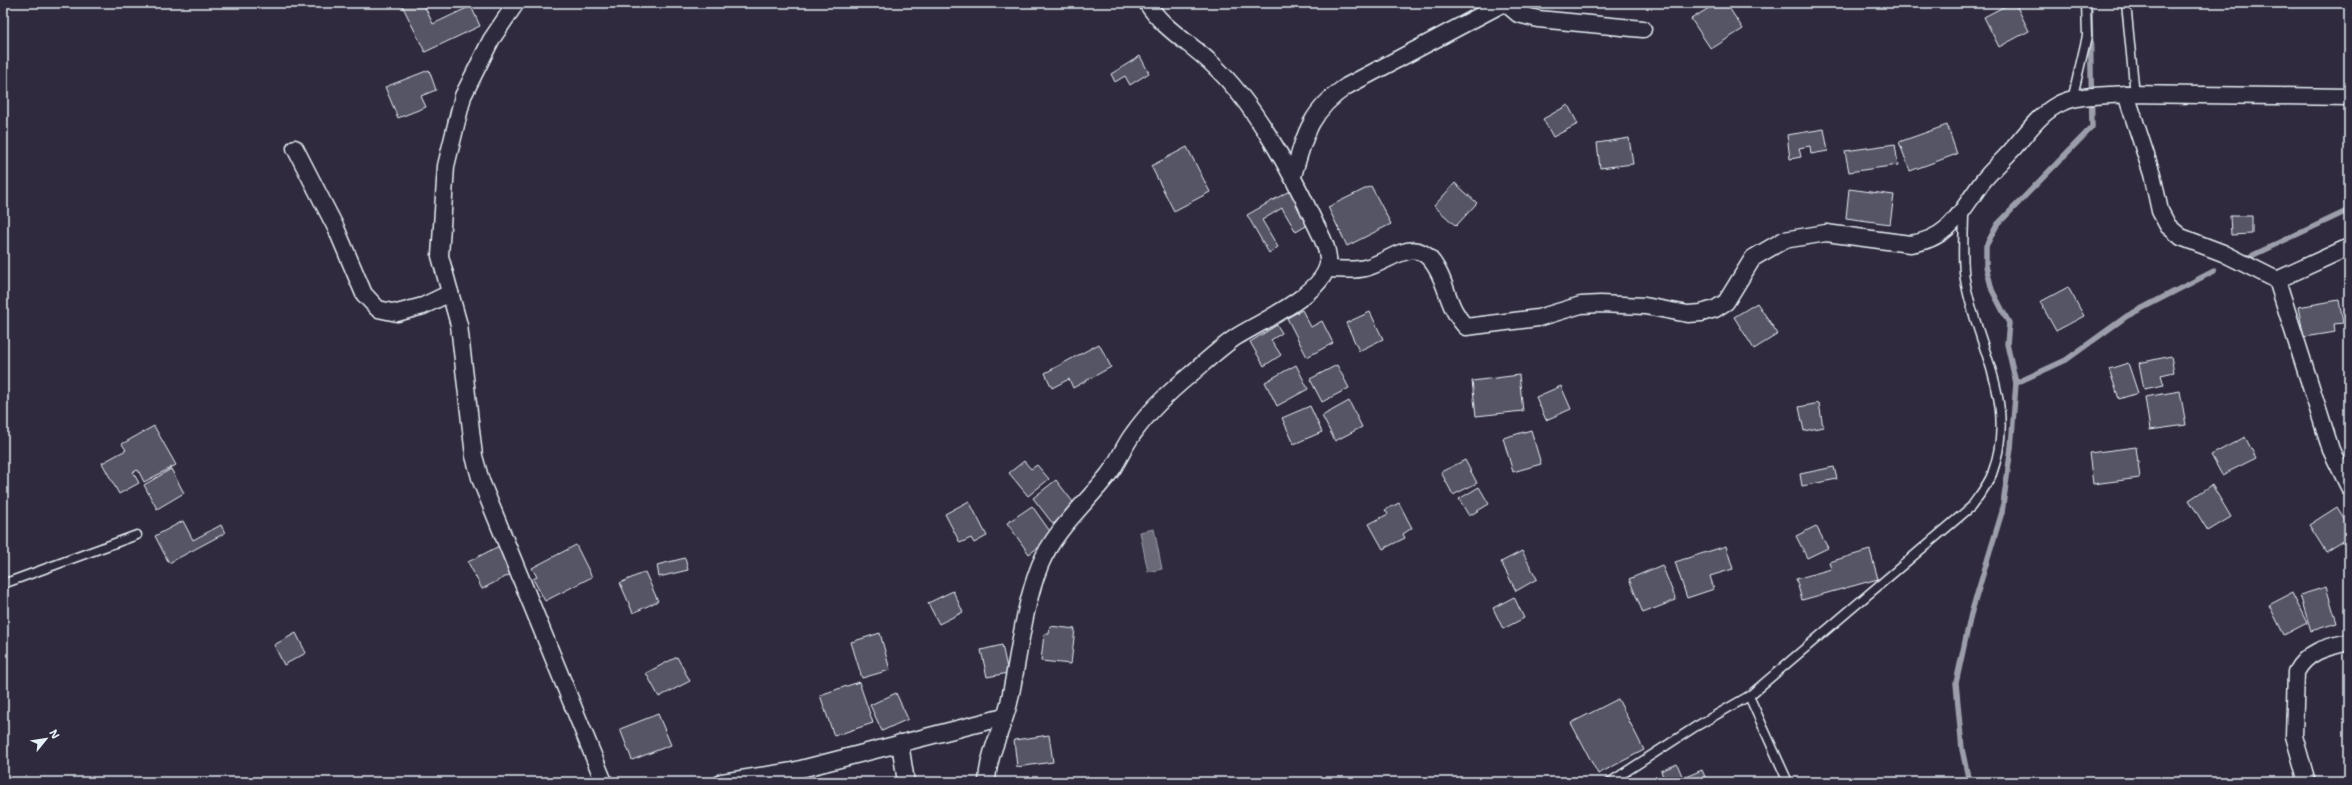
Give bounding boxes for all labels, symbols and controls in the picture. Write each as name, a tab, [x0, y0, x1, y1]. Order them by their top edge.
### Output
north arrow	[26, 719, 66, 759]
text: N	[46, 727, 63, 742]

